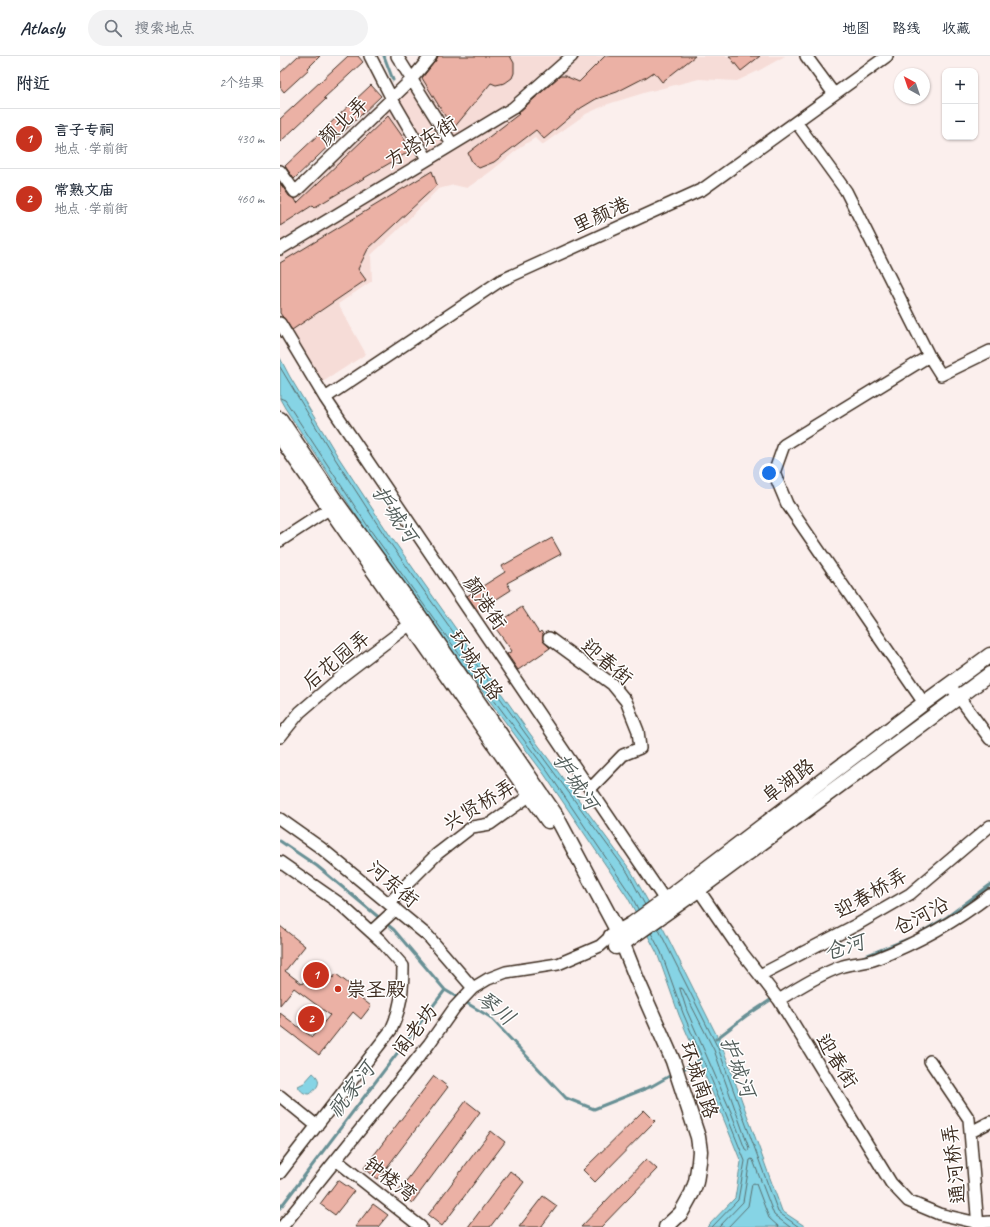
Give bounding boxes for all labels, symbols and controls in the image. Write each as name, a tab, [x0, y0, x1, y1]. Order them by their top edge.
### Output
search box	[88, 10, 368, 46]
text: Atlasly	[20, 16, 64, 40]
icon: search	[102, 17, 124, 39]
text: 搜索地点	[134, 19, 194, 38]
text: 地图	[842, 20, 870, 37]
text: 路线	[892, 20, 920, 37]
text: 收藏	[942, 20, 970, 37]
north arrow	[894, 68, 930, 104]
map controls	[942, 68, 978, 140]
button: +	[942, 68, 978, 104]
text: 附近	[16, 73, 50, 94]
text: 2个结果	[219, 75, 264, 91]
street label: 颜北弄	[313, 91, 373, 151]
button: −	[942, 104, 978, 140]
street label: 方塔东街	[380, 111, 462, 173]
text: 言子专祠	[54, 121, 114, 140]
text: 1	[26, 131, 32, 147]
text: 430 m	[236, 131, 264, 147]
text: 地点 · 学前街	[54, 141, 128, 157]
text: 常熟文庙	[54, 181, 114, 200]
text: 2	[26, 191, 32, 207]
text: 460 m	[236, 191, 264, 207]
street label: 里颜港	[569, 191, 633, 239]
text: 地点 · 学前街	[54, 201, 128, 217]
your location	[759, 463, 779, 483]
water label: 护城河	[367, 481, 425, 550]
street label: 颜港街	[458, 571, 512, 635]
street label: 后花园弄	[297, 625, 375, 695]
street label: 环城东路	[443, 625, 509, 706]
street label: 迎春街	[576, 633, 638, 691]
water label: 护城河	[548, 749, 606, 818]
street label: 阜湖路	[757, 752, 820, 809]
street label: 兴贤桥弄	[438, 774, 520, 836]
street label: 河东街	[362, 855, 424, 913]
street label: 迎春桥弄	[830, 862, 912, 924]
street label: 仓河沿	[889, 891, 953, 941]
water label: 仓河	[820, 927, 871, 966]
pin: 1	[303, 960, 329, 990]
place label: 崇圣殿	[346, 977, 406, 1002]
marker: 崇圣殿	[333, 984, 343, 994]
water label: 琴川	[471, 985, 521, 1032]
street label: 阁老坊	[387, 999, 443, 1061]
pin: 2	[298, 1004, 324, 1034]
street label: 迎春街	[811, 1029, 863, 1093]
water label: 护城河	[715, 1033, 763, 1104]
street label: 环城南路	[674, 1038, 724, 1123]
water label: 祝家河	[322, 1055, 382, 1123]
street label: 通河桥弄	[937, 1123, 971, 1205]
street label: 钟楼湾	[359, 1151, 421, 1207]

